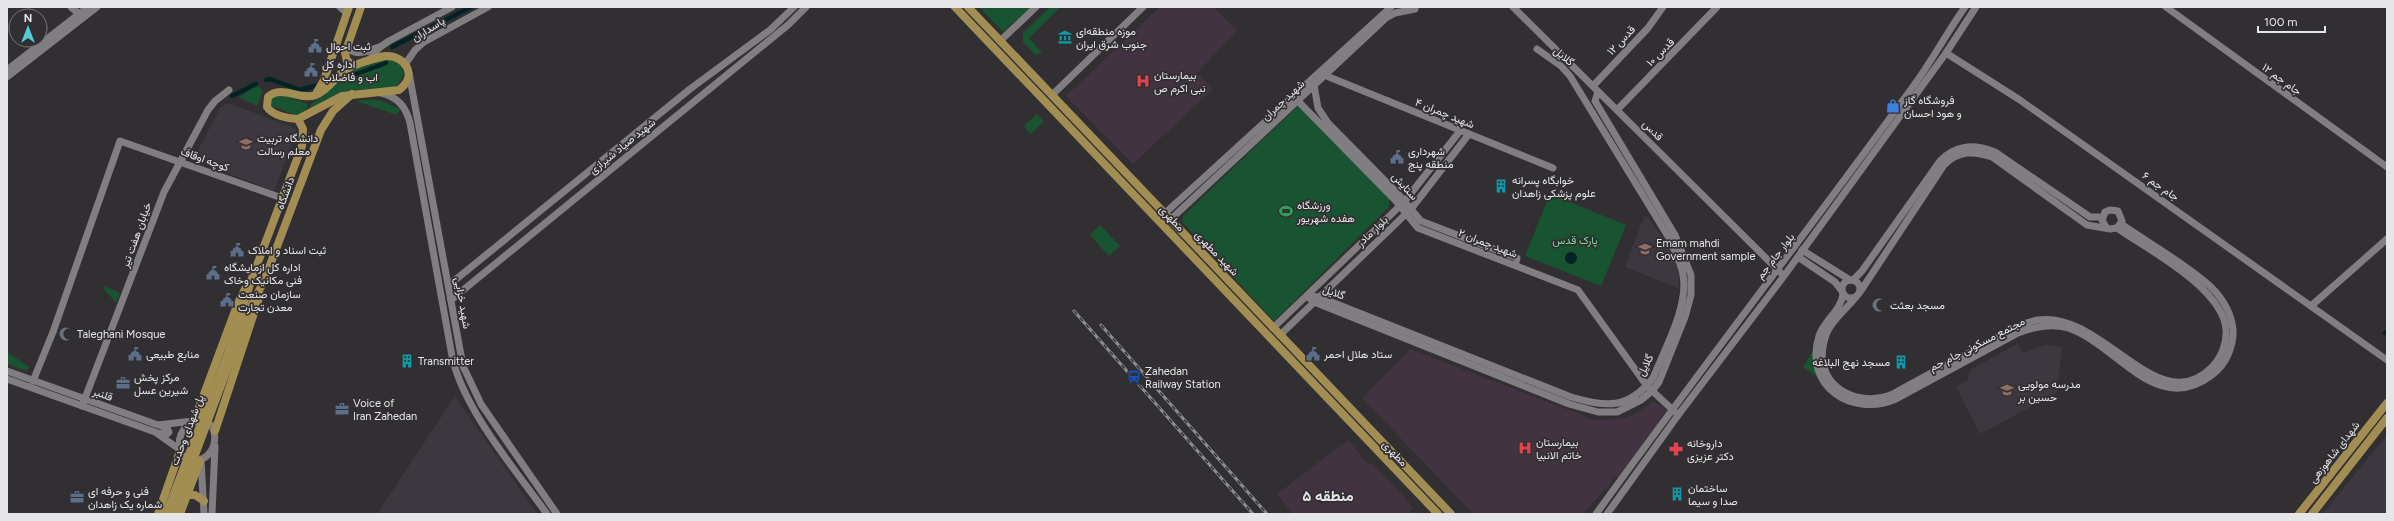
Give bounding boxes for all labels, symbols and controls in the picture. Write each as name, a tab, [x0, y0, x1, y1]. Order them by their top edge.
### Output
north arrow	[8, 8, 48, 48]
scale bar	[2258, 8, 2325, 34]
text: N	[24, 12, 32, 25]
street label: پاسداران	[409, 14, 448, 45]
text: 100 m	[2264, 15, 2298, 29]
street label: قدس ۱۲	[1604, 23, 1638, 58]
place label: موزه منطقه‌ای جنوب شرق ایران	[1076, 25, 1147, 51]
museum icon: موزه منطقه‌ای جنوب شرق ایران	[1057, 29, 1073, 45]
street label: قدس ۱۰	[1644, 36, 1677, 69]
public building icon: ثبت احوال	[307, 38, 323, 54]
place label: ثبت احوال	[326, 40, 371, 53]
street label: گلایل	[1551, 44, 1577, 69]
place label: اداره کل اب و فاضلاب	[322, 58, 378, 84]
street label: جام جم ۱۲	[2259, 61, 2304, 99]
public building icon: اداره کل اب و فاضلاب	[303, 62, 319, 78]
place label: بیمارستان نبی اکرم ص	[1154, 69, 1206, 96]
hospital icon: بیمارستان نبی اکرم ص	[1135, 73, 1151, 89]
street label: شهید چمران	[1259, 77, 1308, 124]
place label: فروشگاه گاز و هود احسان	[1903, 94, 1962, 120]
street label: شهید چمران ۴	[1413, 96, 1477, 132]
shop icon: فروشگاه گاز و هود احسان	[1885, 98, 1901, 114]
street label: شهید صیاد شیرازی	[587, 116, 658, 177]
street label: قدس	[1640, 117, 1666, 143]
place label: دانشگاه تربیت معلم رسالت	[257, 132, 318, 159]
school or university icon: دانشگاه تربیت معلم رسالت	[238, 136, 254, 152]
street label: کوچه اوقاف	[179, 145, 231, 175]
place label: شهرداری منطقه پنج	[1408, 145, 1454, 172]
public building icon: شهرداری منطقه پنج	[1389, 149, 1405, 165]
street label: جام جم ۶	[2139, 169, 2182, 205]
street label: ستایش	[1389, 170, 1421, 203]
place label: خوابگاه پسرانه علوم پزشکی زاهدان	[1512, 174, 1596, 201]
street label: دانشگاه	[274, 175, 297, 211]
building icon: خوابگاه پسرانه علوم پزشکی زاهدان	[1493, 178, 1509, 194]
place label: ورزشگاه هفده شهریور	[1296, 199, 1355, 225]
street label: خیابان هفت تیر	[118, 201, 154, 271]
street label: مطهری	[1156, 203, 1187, 234]
sports icon: ورزشگاه هفده شهریور	[1278, 203, 1294, 219]
street label: بلوار مادر	[1353, 213, 1391, 250]
street label: شهید چمران ۲	[1456, 226, 1520, 262]
street label: شهید مطهری	[1192, 228, 1242, 279]
street label: بلوار جام جم	[1753, 231, 1798, 282]
park label: پارک قدس	[1552, 234, 1598, 248]
place label: Emam mahdi Government sample	[1656, 237, 1755, 263]
school or university icon: Emam mahdi Government sample	[1637, 241, 1653, 257]
public building icon: ثبت اسناد و املاک	[229, 242, 245, 258]
place label: ثبت اسناد و املاک	[248, 244, 327, 257]
place label: اداره کل ازمایشگاه فنی مکانیک وخاک	[224, 261, 302, 287]
public building icon: اداره کل ازمایشگاه فنی مکانیک وخاک	[205, 265, 221, 281]
street label: شهید خزایی	[452, 276, 473, 330]
street label: گلایل	[1321, 283, 1347, 302]
place label: سازمان صنعت معدن تجارت	[238, 288, 301, 314]
public building icon: سازمان صنعت معدن تجارت	[219, 292, 235, 308]
mosque icon: مسجد بعثت	[1871, 297, 1887, 313]
place label: مسجد بعثت	[1890, 299, 1945, 312]
street label: مجتمع مسکونی جام جم	[1927, 315, 2028, 375]
mosque icon: Taleghani Mosque	[58, 326, 74, 342]
place label: Taleghani Mosque	[77, 328, 165, 341]
public building icon: منابع طبیعی	[127, 346, 143, 362]
public building icon: ستاد هلال احمر	[1305, 346, 1321, 362]
place label: منابع طبیعی	[146, 348, 200, 362]
place label: ستاد هلال احمر	[1323, 348, 1393, 361]
street label: گلایل	[1635, 352, 1656, 378]
building icon: Transmitter	[399, 353, 415, 369]
building icon: مسجد نهج البلاغه	[1893, 354, 1909, 370]
place label: Transmitter	[418, 355, 474, 368]
place label: مسجد نهج البلاغه	[1812, 356, 1890, 370]
place label: Zahedan Railway Station	[1145, 365, 1221, 391]
station icon: Zahedan Railway Station	[1126, 369, 1142, 385]
place label: مرکز پخش شیرین عسل	[134, 371, 188, 397]
office icon: مرکز پخش شیرین عسل	[115, 375, 131, 391]
place label: مدرسه مولویی حسین بر	[2017, 378, 2081, 404]
school or university icon: مدرسه مولویی حسین بر	[1999, 382, 2015, 398]
street label: قلنبر	[90, 385, 115, 404]
street label: پل شهدای وحدت	[168, 393, 208, 468]
place label: Voice of Iran Zahedan	[353, 397, 417, 423]
office icon: Voice of Iran Zahedan	[334, 401, 350, 417]
street label: شهدای شاهوزهی	[2306, 419, 2363, 486]
place label: بیمارستان خاتم الانبیا	[1536, 436, 1582, 463]
place label: داروخانه دکتر عزیزی	[1687, 437, 1734, 463]
street label: مطهری	[1379, 438, 1410, 469]
hospital icon: بیمارستان خاتم الانبیا	[1517, 440, 1533, 456]
pharmacy icon: داروخانه دکتر عزیزی	[1668, 441, 1684, 457]
place label: ساختمان صدا و سیما	[1688, 482, 1738, 508]
place label: فنی و حرفه ای شماره یک زاهدان	[88, 485, 162, 511]
building icon: ساختمان صدا و سیما	[1669, 486, 1685, 502]
district label: منطقه ۵	[1302, 487, 1354, 505]
office icon: فنی و حرفه ای شماره یک زاهدان	[69, 489, 85, 505]

